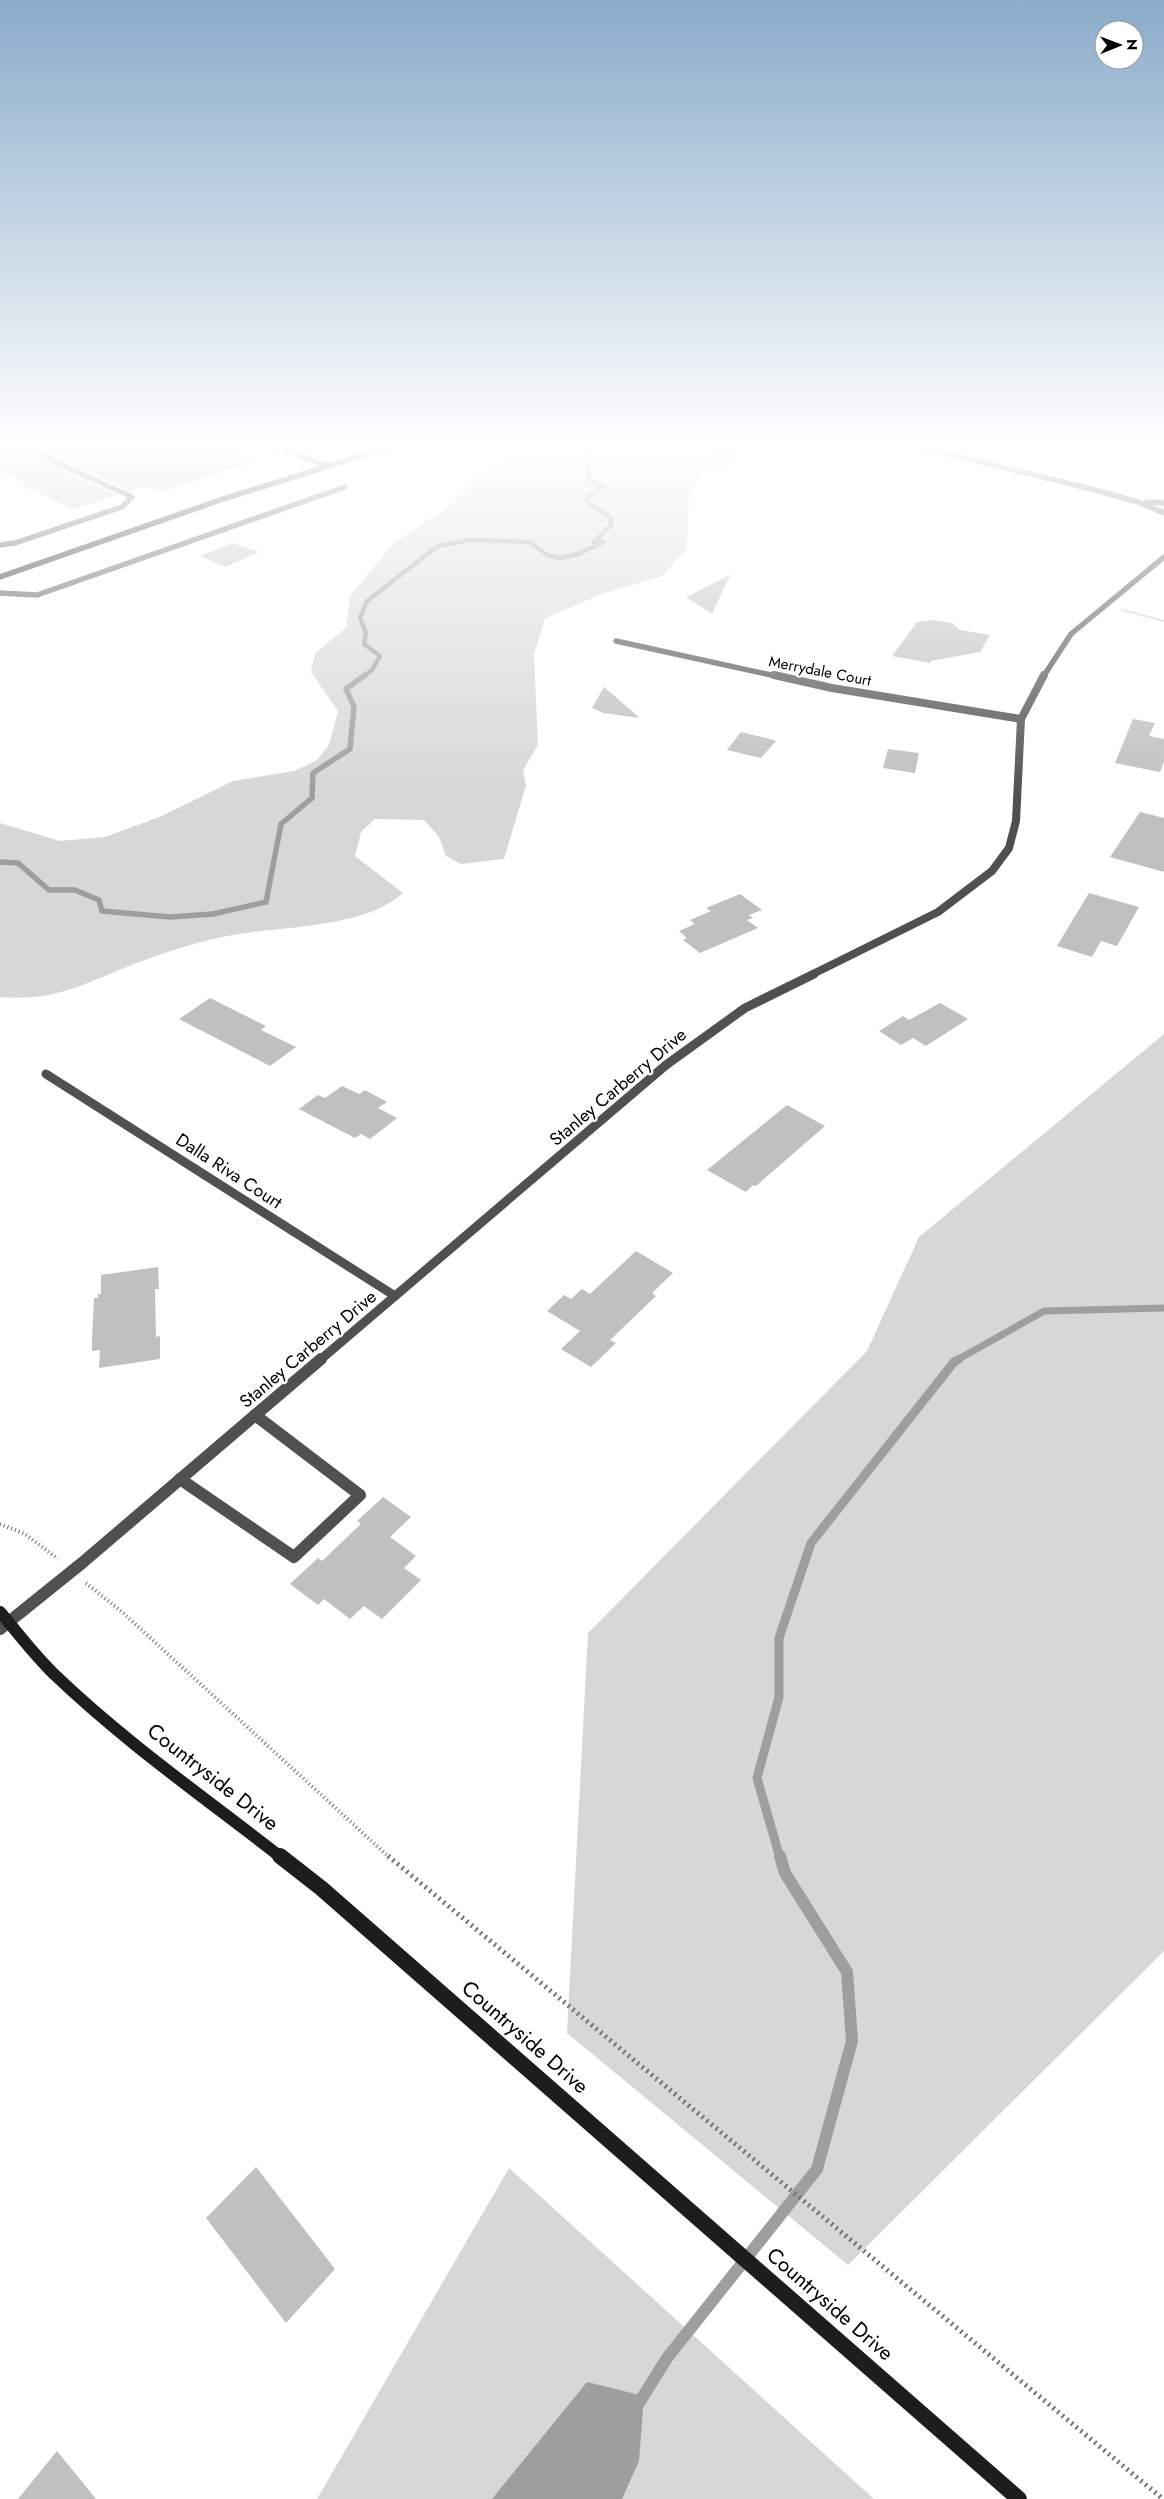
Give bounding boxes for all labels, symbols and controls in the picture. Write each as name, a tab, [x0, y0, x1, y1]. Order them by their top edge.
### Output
north arrow	[1094, 20, 1144, 70]
text: N	[1122, 39, 1142, 51]
street label: Merrydale Court	[767, 650, 873, 692]
street label: Stanley Carberry Drive	[544, 1022, 692, 1152]
street label: Dalla Riva Court	[171, 1127, 288, 1216]
street label: Stanley Carberry Drive	[234, 1284, 382, 1414]
street label: Countryside Drive	[141, 1716, 285, 1838]
street label: Countryside Drive	[455, 1973, 595, 2101]
street label: Countryside Drive	[760, 2240, 900, 2368]

